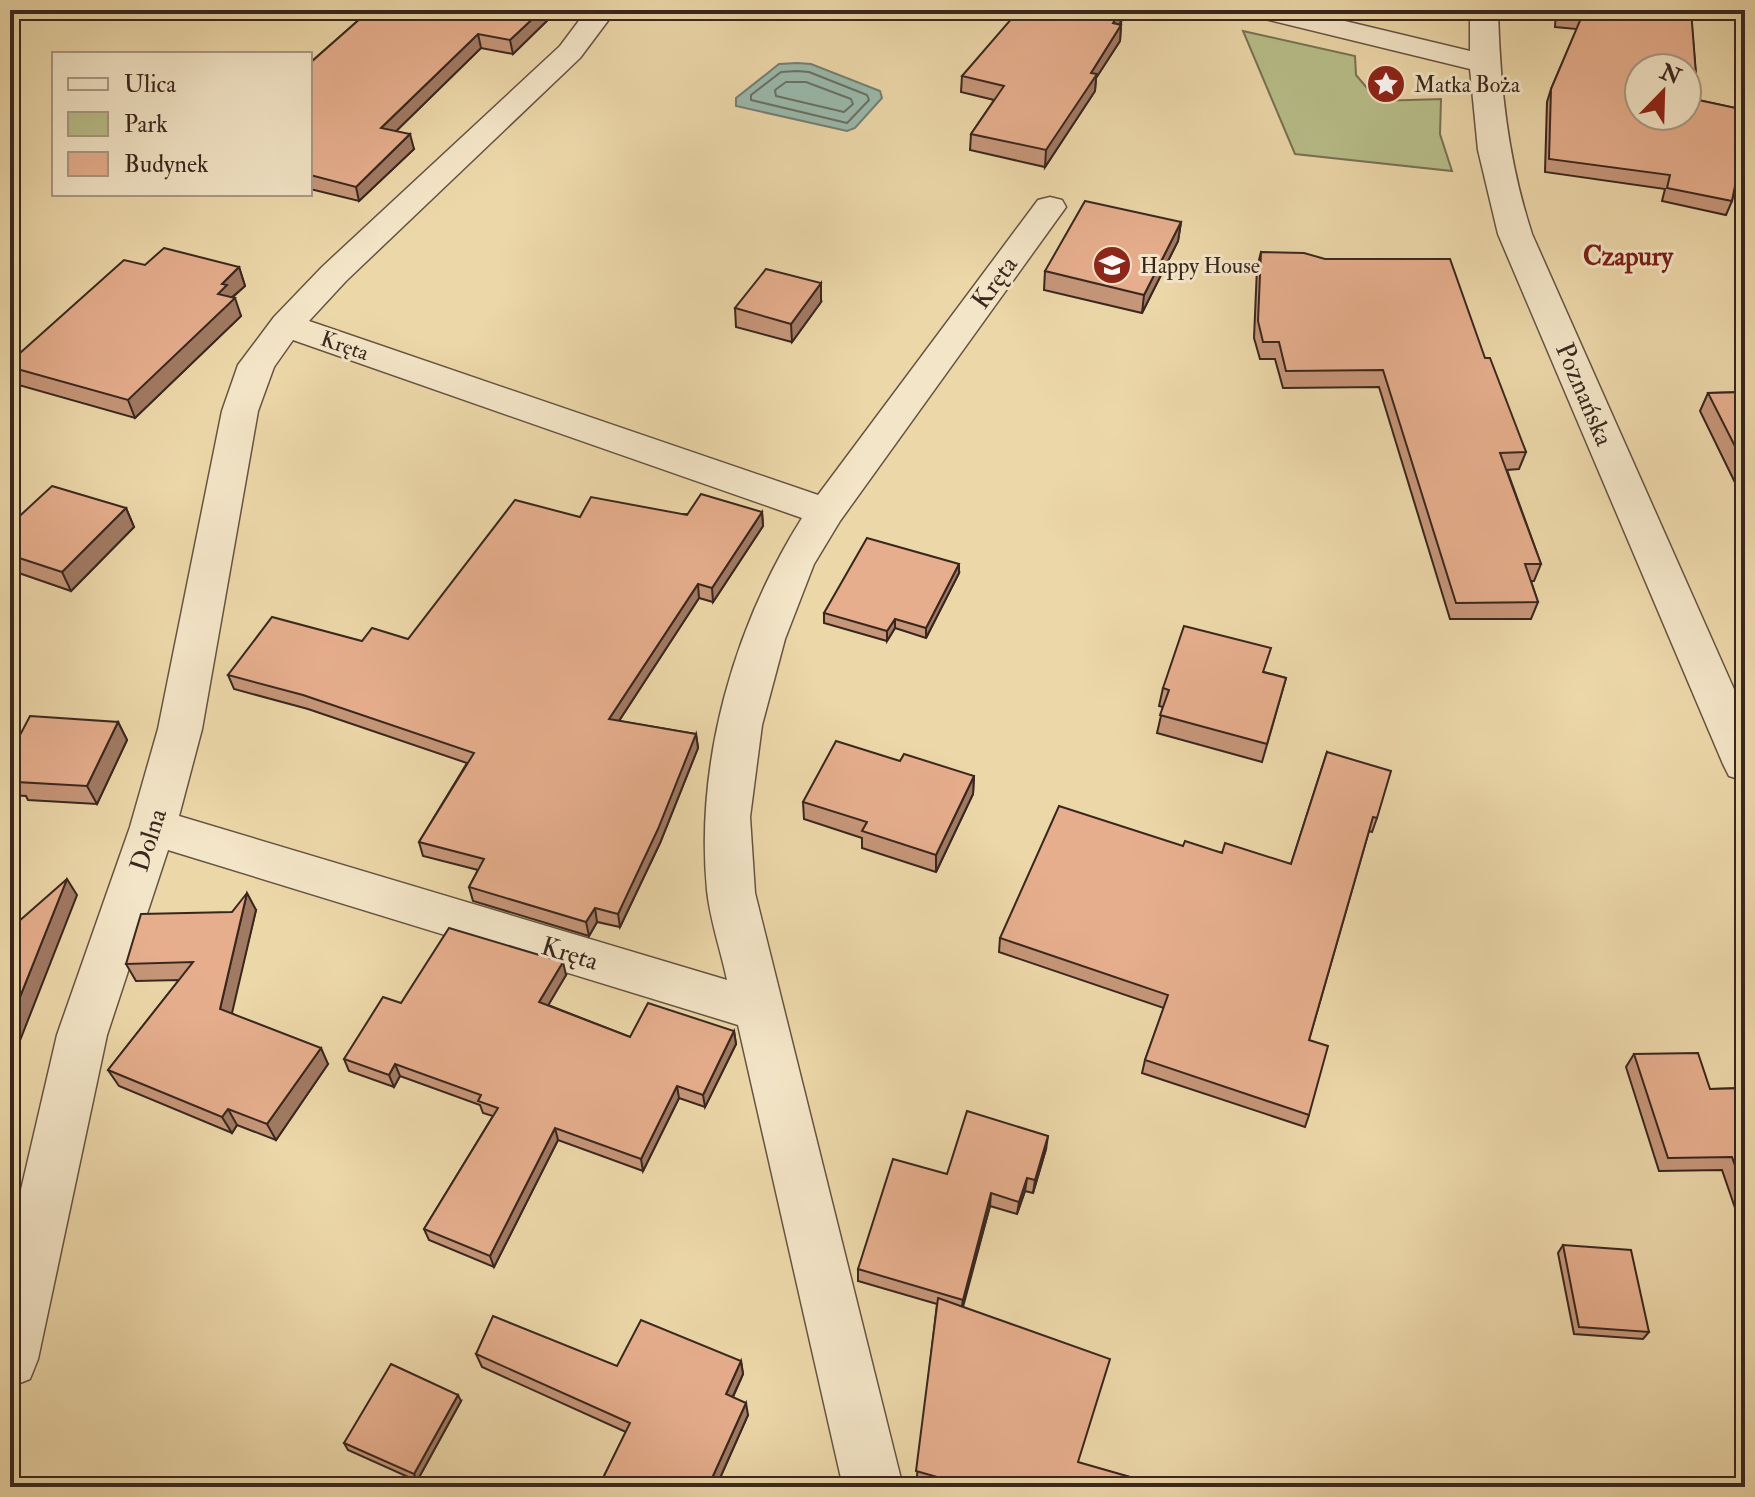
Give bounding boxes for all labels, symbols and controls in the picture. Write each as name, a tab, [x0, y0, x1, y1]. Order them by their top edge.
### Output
legend	[52, 52, 312, 196]
north arrow	[1623, 52, 1703, 132]
text: N	[1655, 57, 1685, 91]
place icon: Matka Boża	[1365, 63, 1407, 105]
text: Ulica	[124, 69, 177, 100]
place label: Matka Boża	[1414, 71, 1521, 99]
text: Park	[124, 109, 168, 140]
text: Budynek	[124, 149, 209, 180]
district label: Czapury	[1583, 241, 1674, 274]
school or university icon: Happy House	[1091, 244, 1133, 286]
street label: Kręta	[965, 250, 1025, 315]
place label: Happy House	[1140, 252, 1260, 281]
street label: Kręta	[317, 325, 373, 367]
street label: Poznańska	[1548, 338, 1620, 451]
street label: Dolna	[124, 804, 174, 876]
street label: Kręta	[537, 930, 602, 978]

